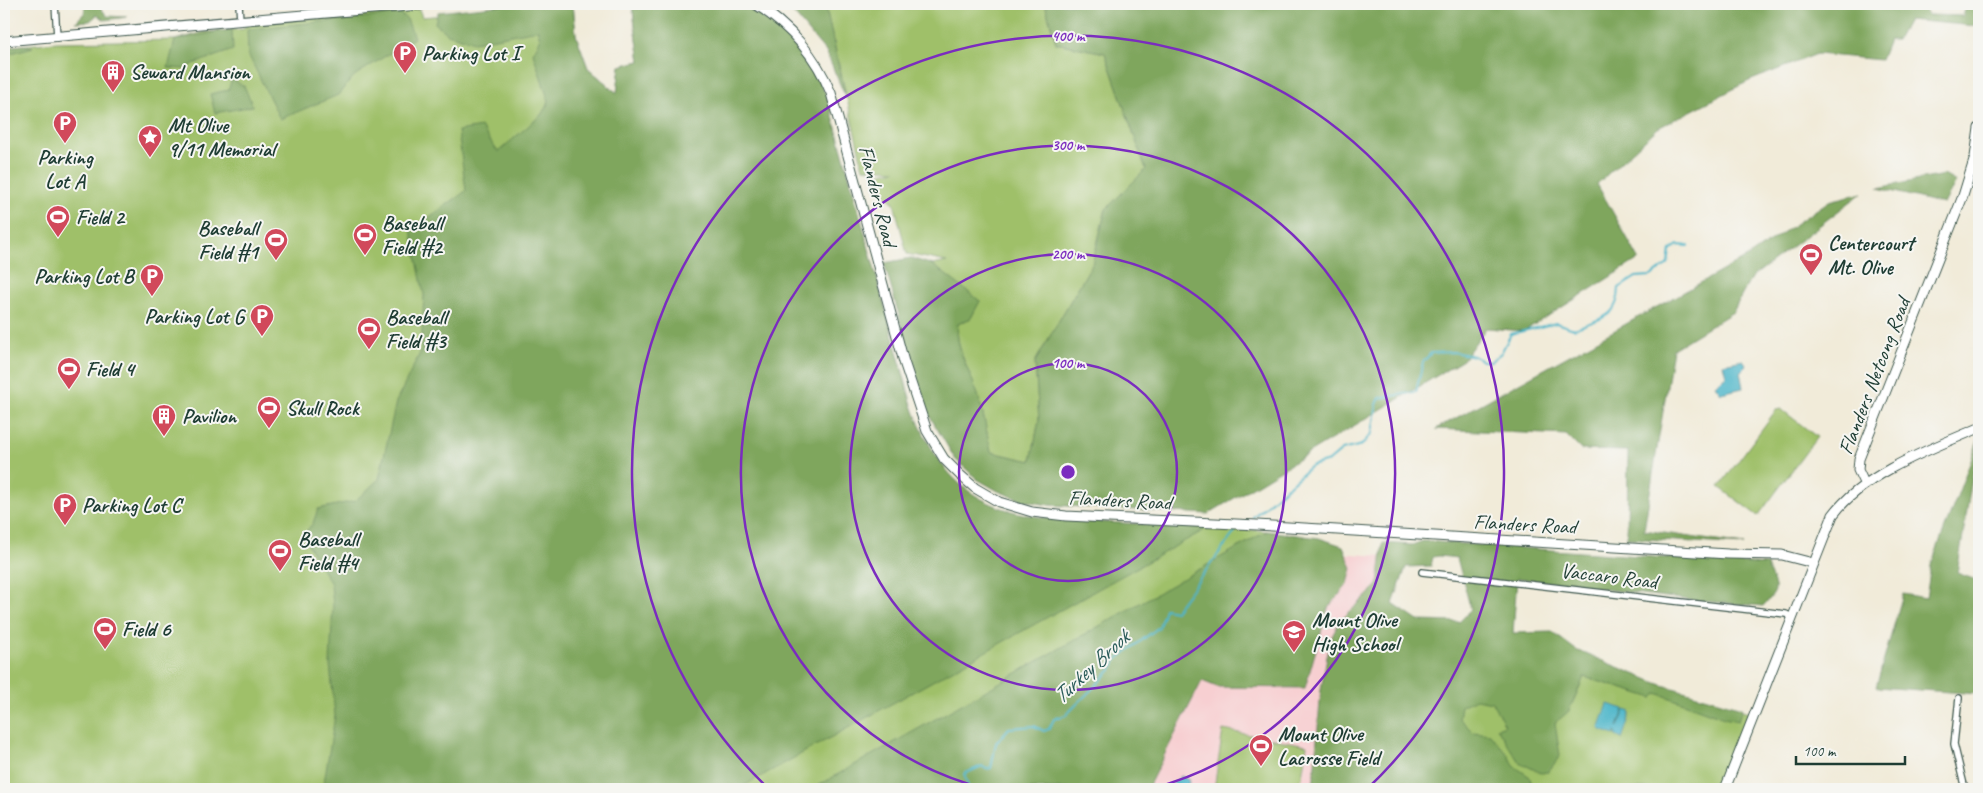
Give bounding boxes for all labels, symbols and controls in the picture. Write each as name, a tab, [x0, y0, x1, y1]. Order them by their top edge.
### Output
text: 400 m	[1052, 27, 1086, 46]
parking icon: Parking Lot I	[392, 40, 418, 74]
place label: Parking Lot I	[422, 40, 524, 66]
building icon: Seward Mansion	[100, 59, 126, 93]
place label: Seward Mansion	[130, 59, 251, 85]
parking icon: Parking Lot A	[52, 110, 78, 144]
place label: Mt Olive 9/11 Memorial	[168, 112, 279, 162]
place icon: Mt Olive 9/11 Memorial	[137, 124, 163, 158]
text: 300 m	[1052, 136, 1086, 155]
street label: Flanders Road	[853, 143, 904, 252]
place label: Parking Lot A	[37, 144, 94, 194]
sports icon: Field 2	[45, 204, 71, 238]
place label: Field 2	[76, 204, 126, 230]
place label: Baseball Field #2	[382, 210, 447, 260]
place label: Baseball Field #1	[198, 215, 262, 265]
sports icon: Baseball Field #2	[352, 222, 378, 256]
sports icon: Baseball Field #1	[263, 227, 289, 261]
place label: Centercourt Mt. Olive	[1828, 230, 1917, 280]
sports icon: Centercourt Mt. Olive	[1798, 242, 1824, 276]
text: 200 m	[1052, 245, 1086, 264]
place label: Parking Lot B	[34, 263, 136, 289]
parking icon: Parking Lot B	[139, 263, 165, 297]
street label: Flanders Netcong Road	[1832, 291, 1917, 458]
place label: Parking Lot G	[145, 303, 246, 329]
parking icon: Parking Lot G	[249, 303, 275, 337]
place label: Baseball Field #3	[386, 304, 451, 354]
sports icon: Baseball Field #3	[356, 316, 382, 350]
text: 100 m	[1052, 354, 1086, 373]
sports icon: Field 4	[56, 356, 82, 390]
place label: Field 4	[86, 356, 136, 382]
sports icon: Skull Rock	[256, 395, 282, 429]
place label: Skull Rock	[286, 395, 361, 421]
building icon: Pavilion	[151, 403, 177, 437]
place label: Pavilion	[182, 403, 237, 429]
centre of rings	[1059, 463, 1077, 481]
street label: Flanders Road	[1068, 484, 1175, 516]
parking icon: Parking Lot C	[52, 492, 78, 526]
place label: Parking Lot C	[82, 492, 185, 518]
street label: Flanders Road	[1473, 508, 1580, 540]
place label: Baseball Field #4	[298, 526, 363, 576]
sports icon: Baseball Field #4	[267, 538, 293, 572]
street label: Vaccaro Road	[1559, 557, 1662, 595]
place label: Mount Olive High School	[1312, 607, 1402, 657]
sports icon: Field 6	[92, 616, 118, 650]
place label: Field 6	[122, 616, 172, 642]
school or university icon: Mount Olive High School	[1281, 619, 1307, 653]
water label: Turkey Brook	[1047, 622, 1138, 710]
place label: Mount Olive Lacrosse Field	[1278, 721, 1383, 771]
sports icon: Mount Olive Lacrosse Field	[1248, 733, 1274, 767]
scale bar	[1796, 733, 1904, 765]
text: 100 m	[1803, 742, 1837, 761]

